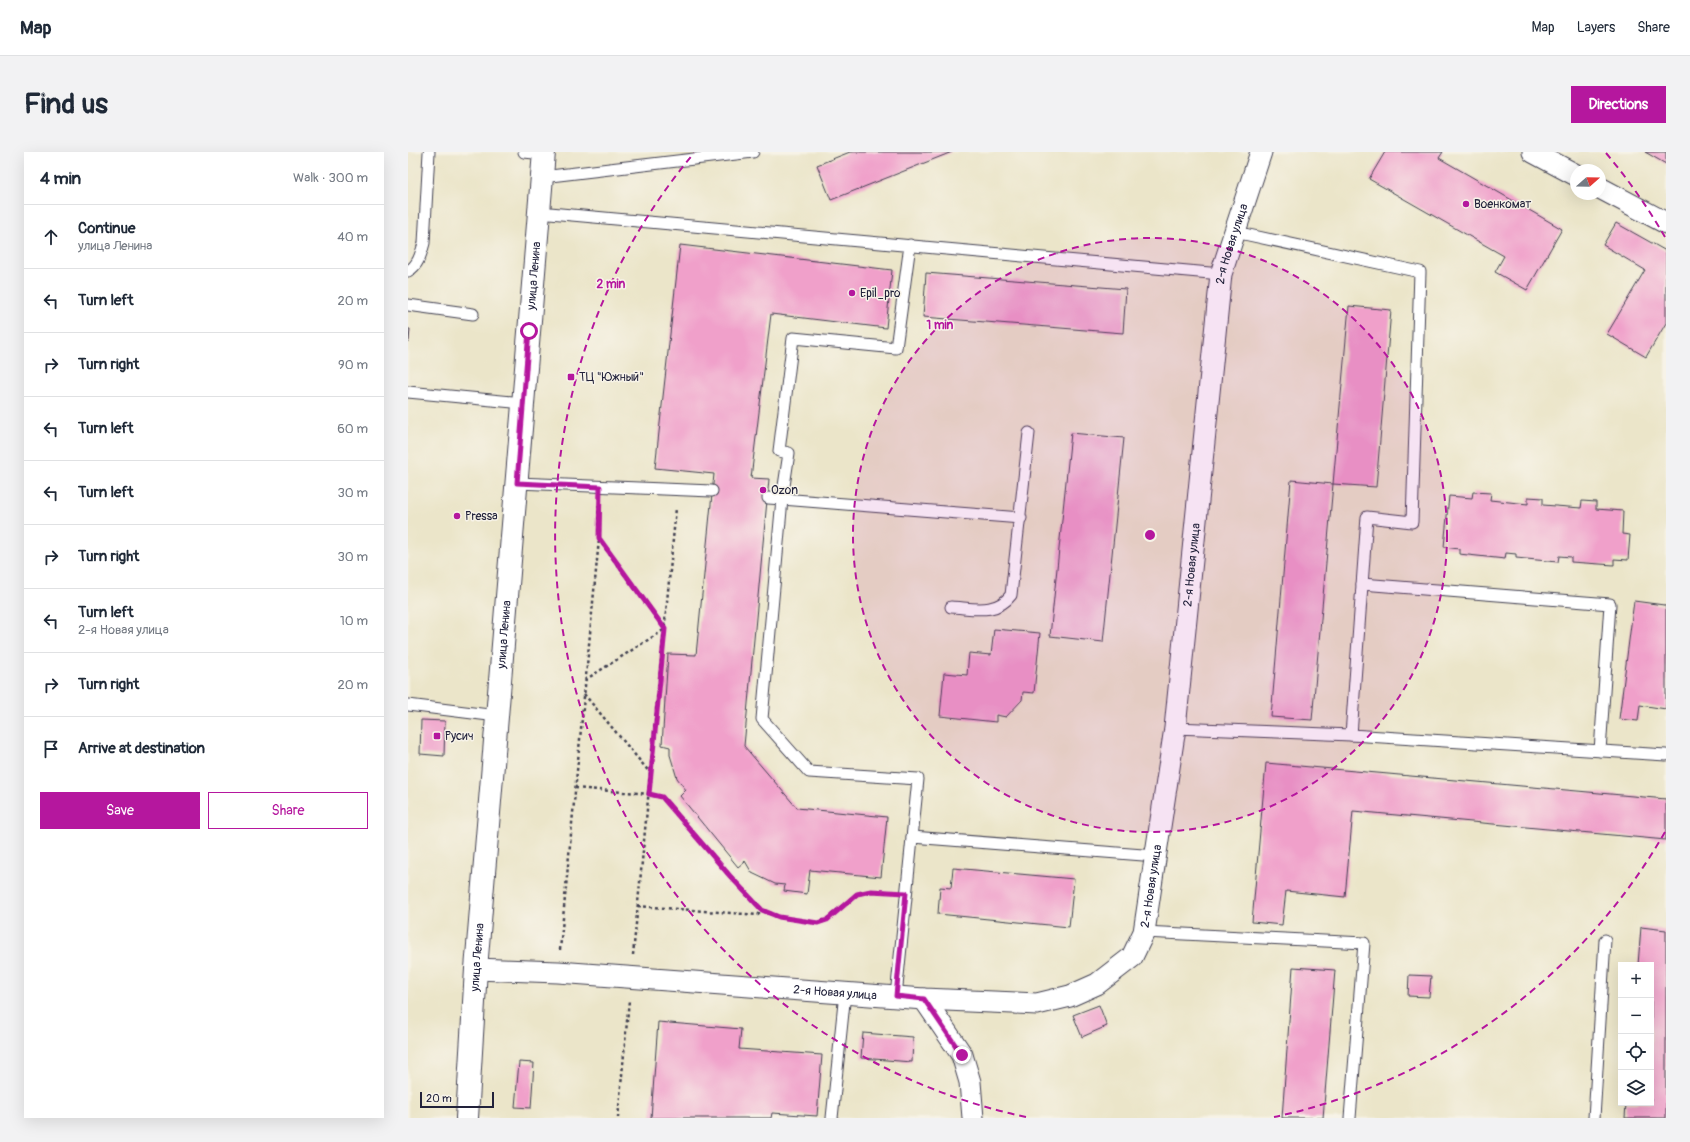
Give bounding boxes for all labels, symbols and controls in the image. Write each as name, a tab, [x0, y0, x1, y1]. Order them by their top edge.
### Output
text: Map	[20, 16, 51, 40]
text: Map	[1532, 19, 1555, 36]
text: Layers	[1577, 19, 1615, 36]
text: Share	[1637, 19, 1670, 36]
button: Directions	[1571, 86, 1666, 123]
text: Find us	[24, 87, 108, 122]
north arrow	[1570, 164, 1606, 200]
text: 4 min	[40, 168, 81, 189]
text: Walk · 300 m	[293, 170, 368, 186]
place label: Военкомат	[1474, 197, 1531, 212]
marker: Военкомат	[1461, 199, 1471, 209]
street label: 2-я Новая улица	[1213, 201, 1252, 285]
text: Continue	[78, 219, 136, 238]
icon: ahead	[40, 226, 62, 248]
text: 40 m	[337, 229, 368, 245]
text: улица Ленина	[78, 238, 152, 254]
street label: улица Ленина	[524, 241, 545, 311]
text: 2 min	[597, 277, 626, 292]
place label: Epil_pro	[860, 286, 901, 301]
marker: Epil_pro	[847, 288, 857, 298]
icon: left	[40, 290, 62, 312]
text: Turn left	[78, 291, 134, 310]
text: 20 m	[337, 293, 368, 309]
text: 1 min	[927, 318, 954, 333]
route start	[520, 322, 538, 340]
icon: right	[40, 354, 62, 376]
text: Turn right	[78, 355, 139, 374]
text: 90 m	[338, 357, 368, 373]
place label: ТЦ "Южный"	[579, 370, 644, 385]
marker: ТЦ "Южный"	[566, 372, 576, 382]
icon: left	[40, 418, 62, 440]
text: Turn left	[78, 419, 134, 438]
text: 60 m	[337, 421, 368, 437]
icon: left	[40, 482, 62, 504]
text: Turn left	[78, 483, 134, 502]
place label: Ozon	[771, 483, 798, 498]
text: 30 m	[338, 485, 368, 501]
marker: Ozon	[758, 485, 768, 495]
place label: Pressa	[465, 509, 498, 524]
marker: Pressa	[452, 511, 462, 521]
street label: 2-я Новая улица	[1180, 522, 1204, 607]
centre of rings	[1143, 528, 1157, 542]
icon: right	[40, 546, 62, 568]
text: Turn right	[78, 547, 139, 566]
text: 30 m	[338, 549, 368, 565]
street label: улица Ленина	[494, 599, 515, 670]
text: Turn left	[78, 603, 134, 622]
icon: left	[40, 610, 62, 632]
text: 10 m	[340, 613, 368, 629]
text: 2-я Новая улица	[78, 622, 169, 638]
icon: right	[40, 674, 62, 696]
text: Turn right	[78, 675, 139, 694]
text: 20 m	[337, 677, 368, 693]
place label: Русич	[445, 729, 474, 744]
marker: Русич	[432, 731, 442, 741]
icon: arrive	[40, 738, 62, 760]
text: Arrive at destination	[78, 739, 205, 758]
button: Save	[40, 792, 200, 829]
button: Share	[208, 792, 368, 829]
street label: 2-я Новая улица	[1138, 843, 1165, 929]
street label: улица Ленина	[468, 922, 488, 993]
map controls	[1618, 962, 1654, 1106]
button: +	[1618, 962, 1654, 998]
street label: 2-я Новая улица	[793, 982, 878, 1004]
button: −	[1618, 998, 1654, 1034]
button: locate	[1618, 1034, 1654, 1070]
route end	[953, 1046, 971, 1064]
button: layers	[1618, 1070, 1654, 1106]
scale bar	[420, 1090, 494, 1109]
text: 20 m	[426, 1092, 452, 1105]

